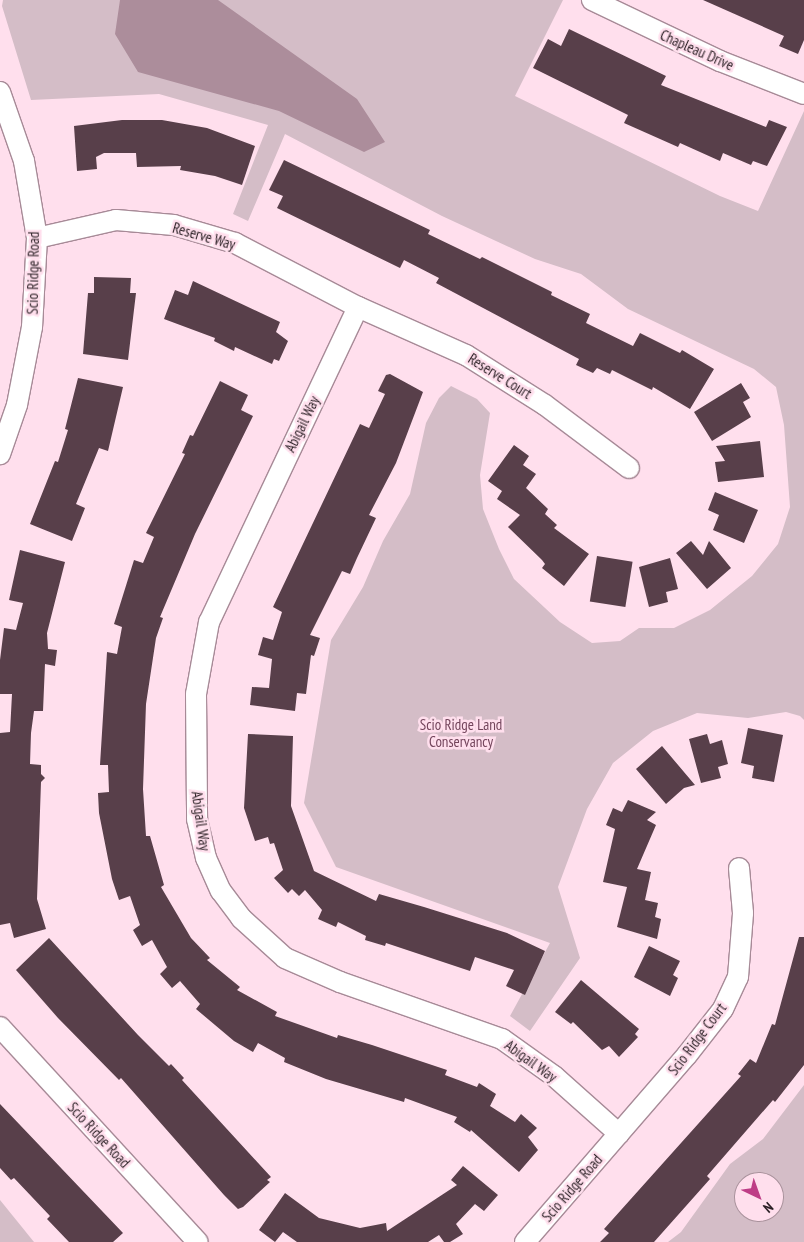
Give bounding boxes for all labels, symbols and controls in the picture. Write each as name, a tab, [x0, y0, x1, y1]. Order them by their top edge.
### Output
street label: Chapleau Drive	[657, 26, 737, 74]
street label: Reserve Way	[170, 218, 238, 254]
street label: Scio Ridge Road	[23, 231, 43, 315]
street label: Reserve Court	[465, 349, 535, 403]
street label: Abigail Way	[281, 393, 323, 455]
park label: Scio Ridge Land Conservancy	[420, 715, 502, 750]
street label: Abigail Way	[188, 790, 214, 852]
street label: Scio Ridge Court	[664, 999, 730, 1079]
street label: Abigail Way	[501, 1036, 561, 1086]
street label: Scio Ridge Road	[64, 1098, 134, 1172]
street label: Scio Ridge Road	[538, 1151, 606, 1225]
north arrow	[734, 1172, 784, 1222]
text: N	[760, 1198, 777, 1217]

